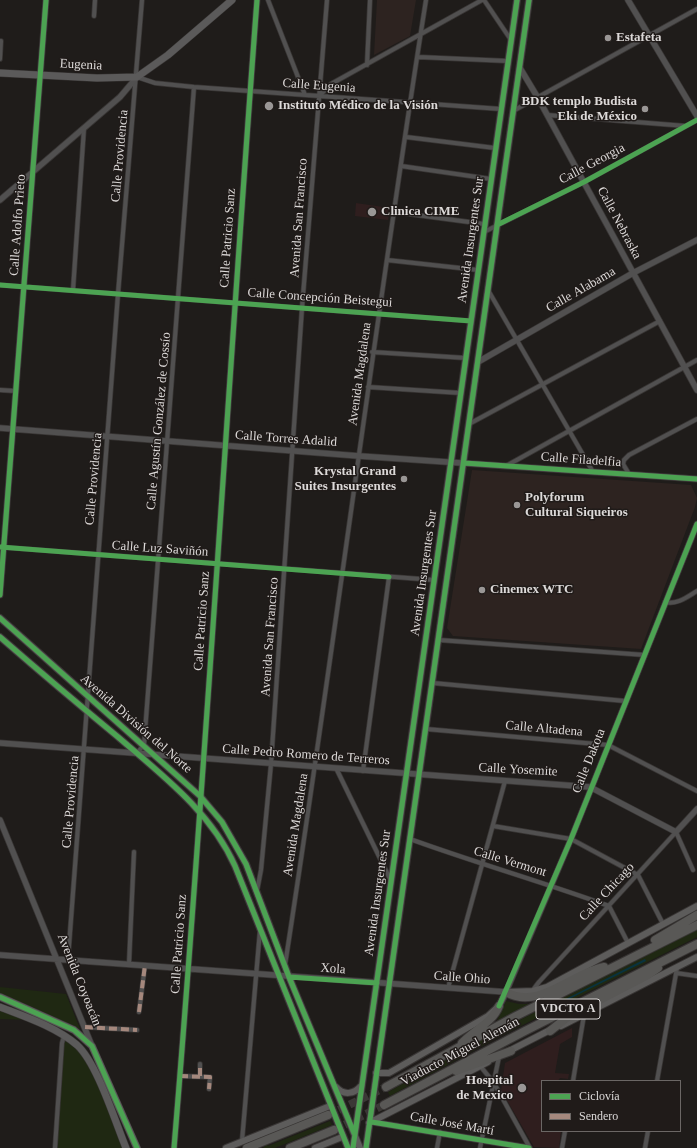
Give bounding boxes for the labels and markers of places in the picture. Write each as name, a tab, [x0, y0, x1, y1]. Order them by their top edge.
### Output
place label: Estafeta	[616, 30, 661, 46]
marker: Estafeta	[603, 33, 613, 43]
place label: BDK templo Budista Eki de México	[521, 94, 637, 125]
place label: Instituto Médico de la Visión	[278, 98, 438, 114]
marker: Instituto Médico de la Visión	[263, 100, 275, 112]
marker: BDK templo Budista Eki de México	[640, 104, 650, 114]
place label: Clinica CIME	[381, 204, 459, 220]
marker: Clinica CIME	[366, 206, 378, 218]
place label: Krystal Grand Suites Insurgentes	[295, 464, 396, 495]
marker: Krystal Grand Suites Insurgentes	[399, 474, 409, 484]
place label: Polyforum Cultural Siqueiros	[525, 490, 628, 521]
marker: Polyforum Cultural Siqueiros	[512, 500, 522, 510]
place label: Cinemex WTC	[490, 582, 573, 598]
marker: Cinemex WTC	[477, 585, 487, 595]
place label: Hospital de Mexico	[456, 1073, 513, 1104]
marker: Hospital de Mexico	[516, 1082, 528, 1094]

